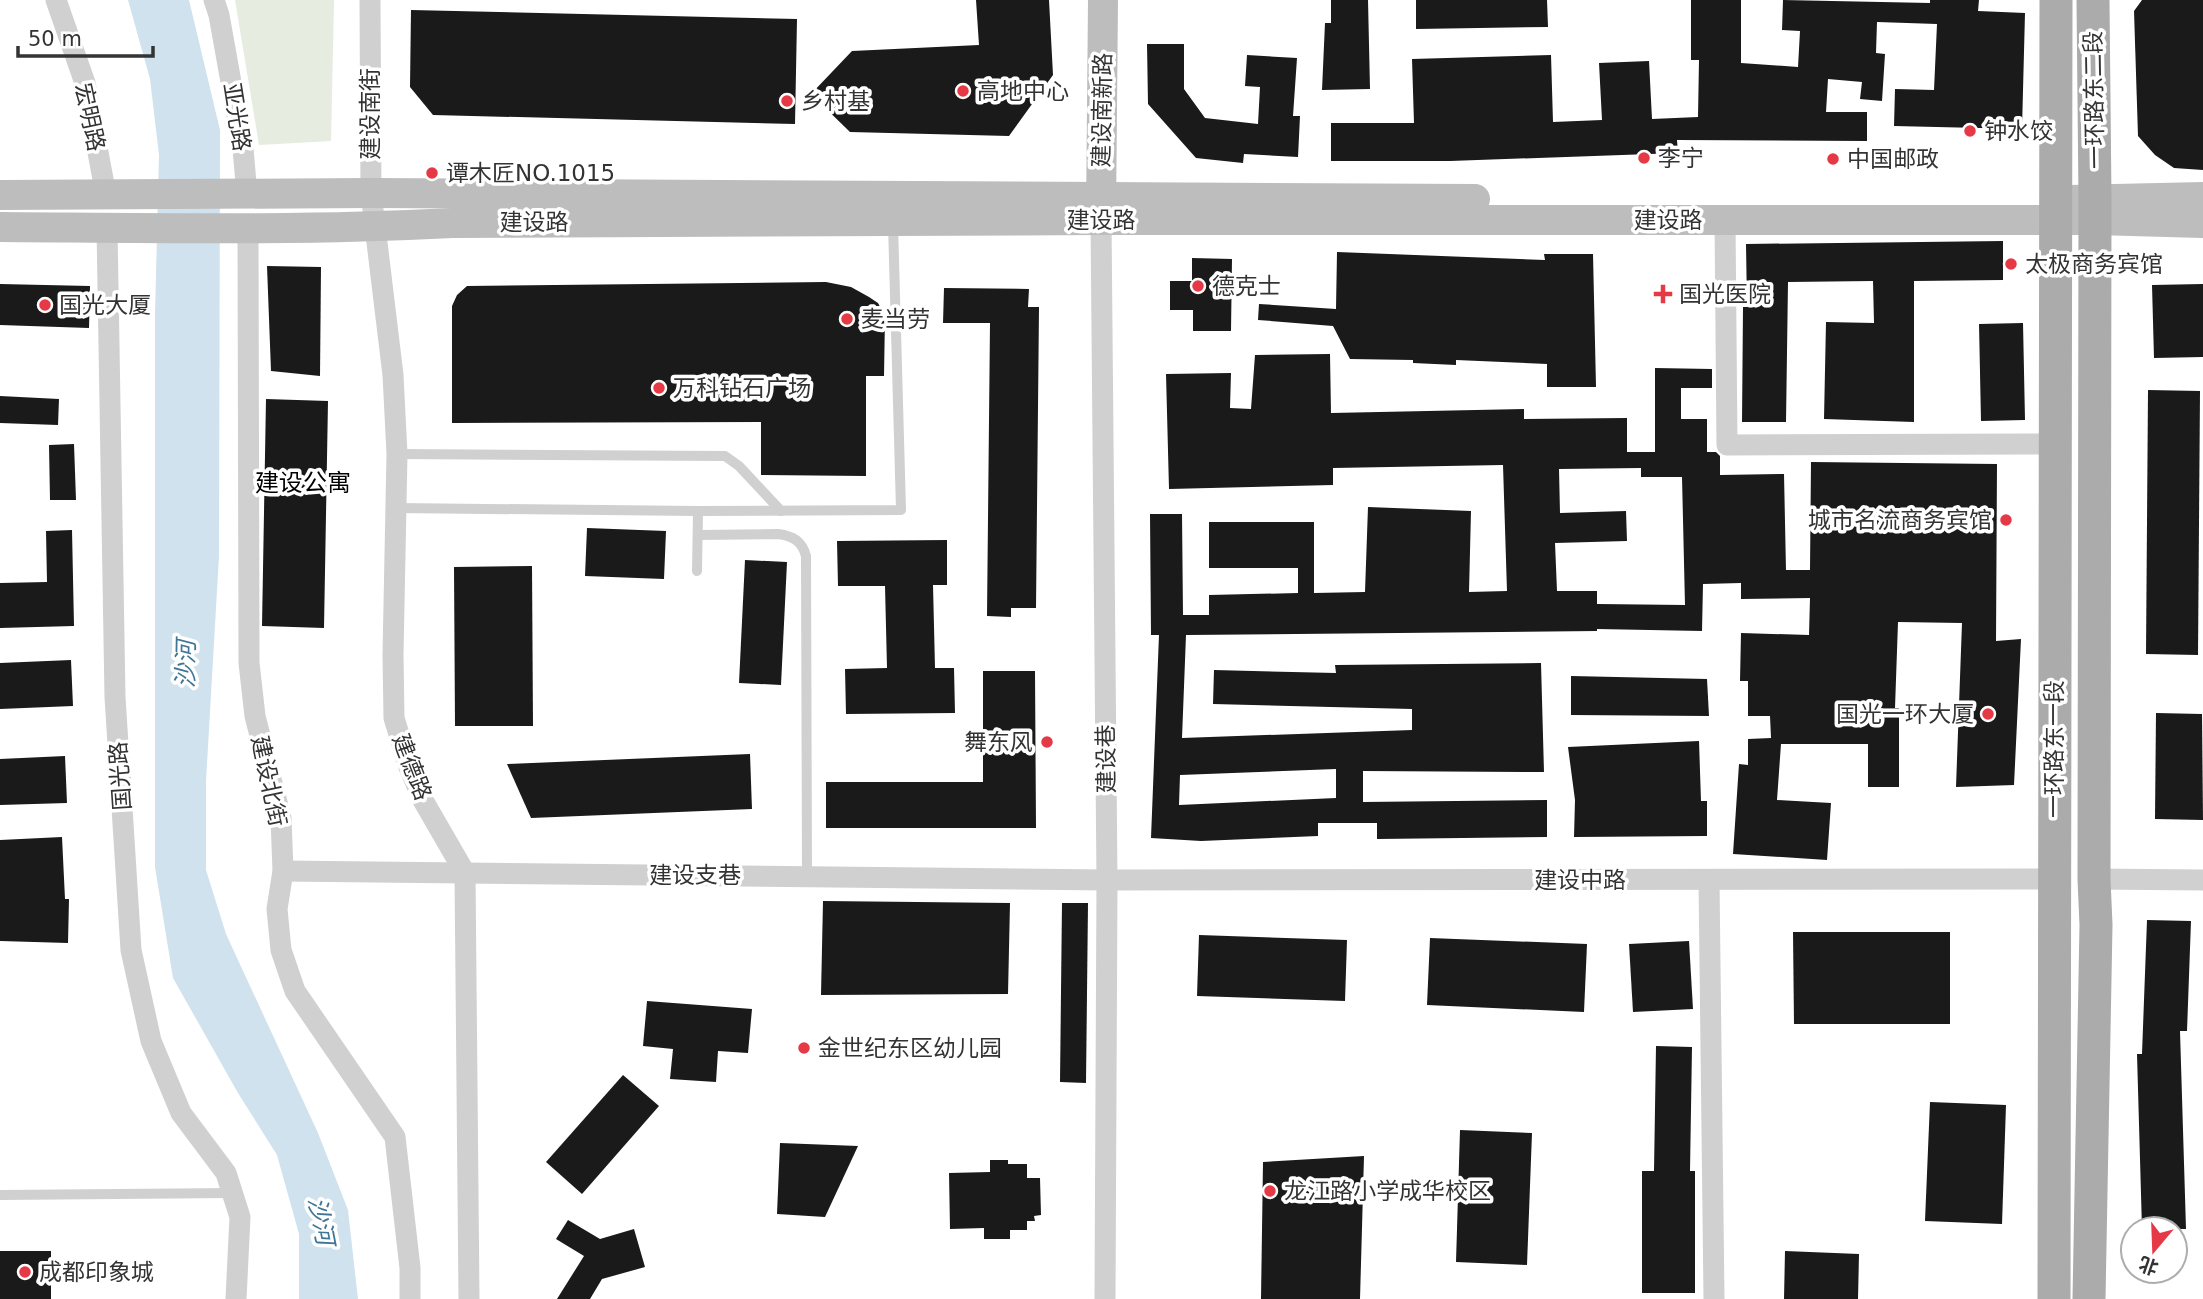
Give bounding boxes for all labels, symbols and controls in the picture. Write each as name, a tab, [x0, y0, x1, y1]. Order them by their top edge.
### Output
scale bar	[18, 14, 152, 58]
text: 50 m	[28, 27, 82, 51]
street label: 一环路东二段	[2080, 31, 2108, 169]
street label: 建设南新路	[1088, 52, 1116, 168]
street label: 建设南街	[357, 68, 383, 160]
place label: 高地中心	[977, 78, 1069, 104]
street label: 宏明路	[70, 81, 110, 153]
street label: 亚光路	[219, 81, 255, 153]
marker: 高地中心	[955, 83, 971, 99]
place label: 乡村基	[801, 88, 870, 114]
marker: 乡村基	[779, 93, 795, 109]
place label: 钟水饺	[1984, 118, 2053, 144]
marker: 钟水饺	[1962, 123, 1978, 139]
place label: 李宁	[1658, 145, 1704, 171]
place label: 中国邮政	[1847, 146, 1939, 172]
marker: 李宁	[1636, 150, 1652, 166]
marker: 中国邮政	[1825, 151, 1841, 167]
place label: 谭木匠NO.1015	[446, 160, 615, 186]
marker: 谭木匠NO.1015	[424, 165, 440, 181]
street label: 建设路	[1067, 207, 1136, 233]
street label: 建设路	[1634, 207, 1703, 233]
street label: 建设路	[500, 209, 569, 235]
place label: 太极商务宾馆	[2025, 251, 2163, 277]
marker: 太极商务宾馆	[2003, 256, 2019, 272]
place label: 德克士	[1212, 273, 1281, 299]
marker: 德克士	[1190, 278, 1206, 294]
place label: 国光医院	[1679, 281, 1771, 307]
marker: 国光医院	[1653, 284, 1673, 304]
place label: 国光大厦	[59, 292, 151, 318]
marker: 国光大厦	[37, 297, 53, 313]
place label: 麦当劳	[861, 306, 930, 332]
marker: 麦当劳	[839, 311, 855, 327]
place label: 万科钻石广场	[673, 375, 811, 401]
marker: 万科钻石广场	[651, 380, 667, 396]
district label: 建设公寓	[255, 469, 351, 497]
place label: 城市名流商务宾馆	[1808, 507, 1992, 533]
marker: 城市名流商务宾馆	[1998, 512, 2014, 528]
water label: 沙河	[172, 636, 200, 688]
street label: 一环路东一段	[2041, 680, 2067, 818]
place label: 国光一环大厦	[1836, 701, 1974, 727]
marker: 国光一环大厦	[1980, 706, 1996, 722]
street label: 建设巷	[1092, 724, 1120, 794]
place label: 舞东风	[964, 729, 1033, 755]
street label: 建德路	[387, 730, 437, 804]
street label: 建设北街	[247, 733, 291, 829]
marker: 舞东风	[1039, 734, 1055, 750]
street label: 国光路	[105, 741, 135, 811]
street label: 建设支巷	[649, 862, 741, 888]
street label: 建设中路	[1534, 867, 1626, 893]
place label: 金世纪东区幼儿园	[818, 1035, 1002, 1061]
marker: 金世纪东区幼儿园	[796, 1040, 812, 1056]
place label: 龙江路小学成华校区	[1284, 1178, 1491, 1204]
marker: 龙江路小学成华校区	[1262, 1183, 1278, 1199]
water label: 沙河	[303, 1195, 340, 1251]
north arrow	[2119, 1215, 2189, 1285]
text: 北	[2136, 1253, 2161, 1280]
place label: 成都印象城	[39, 1259, 154, 1285]
marker: 成都印象城	[17, 1264, 33, 1280]

